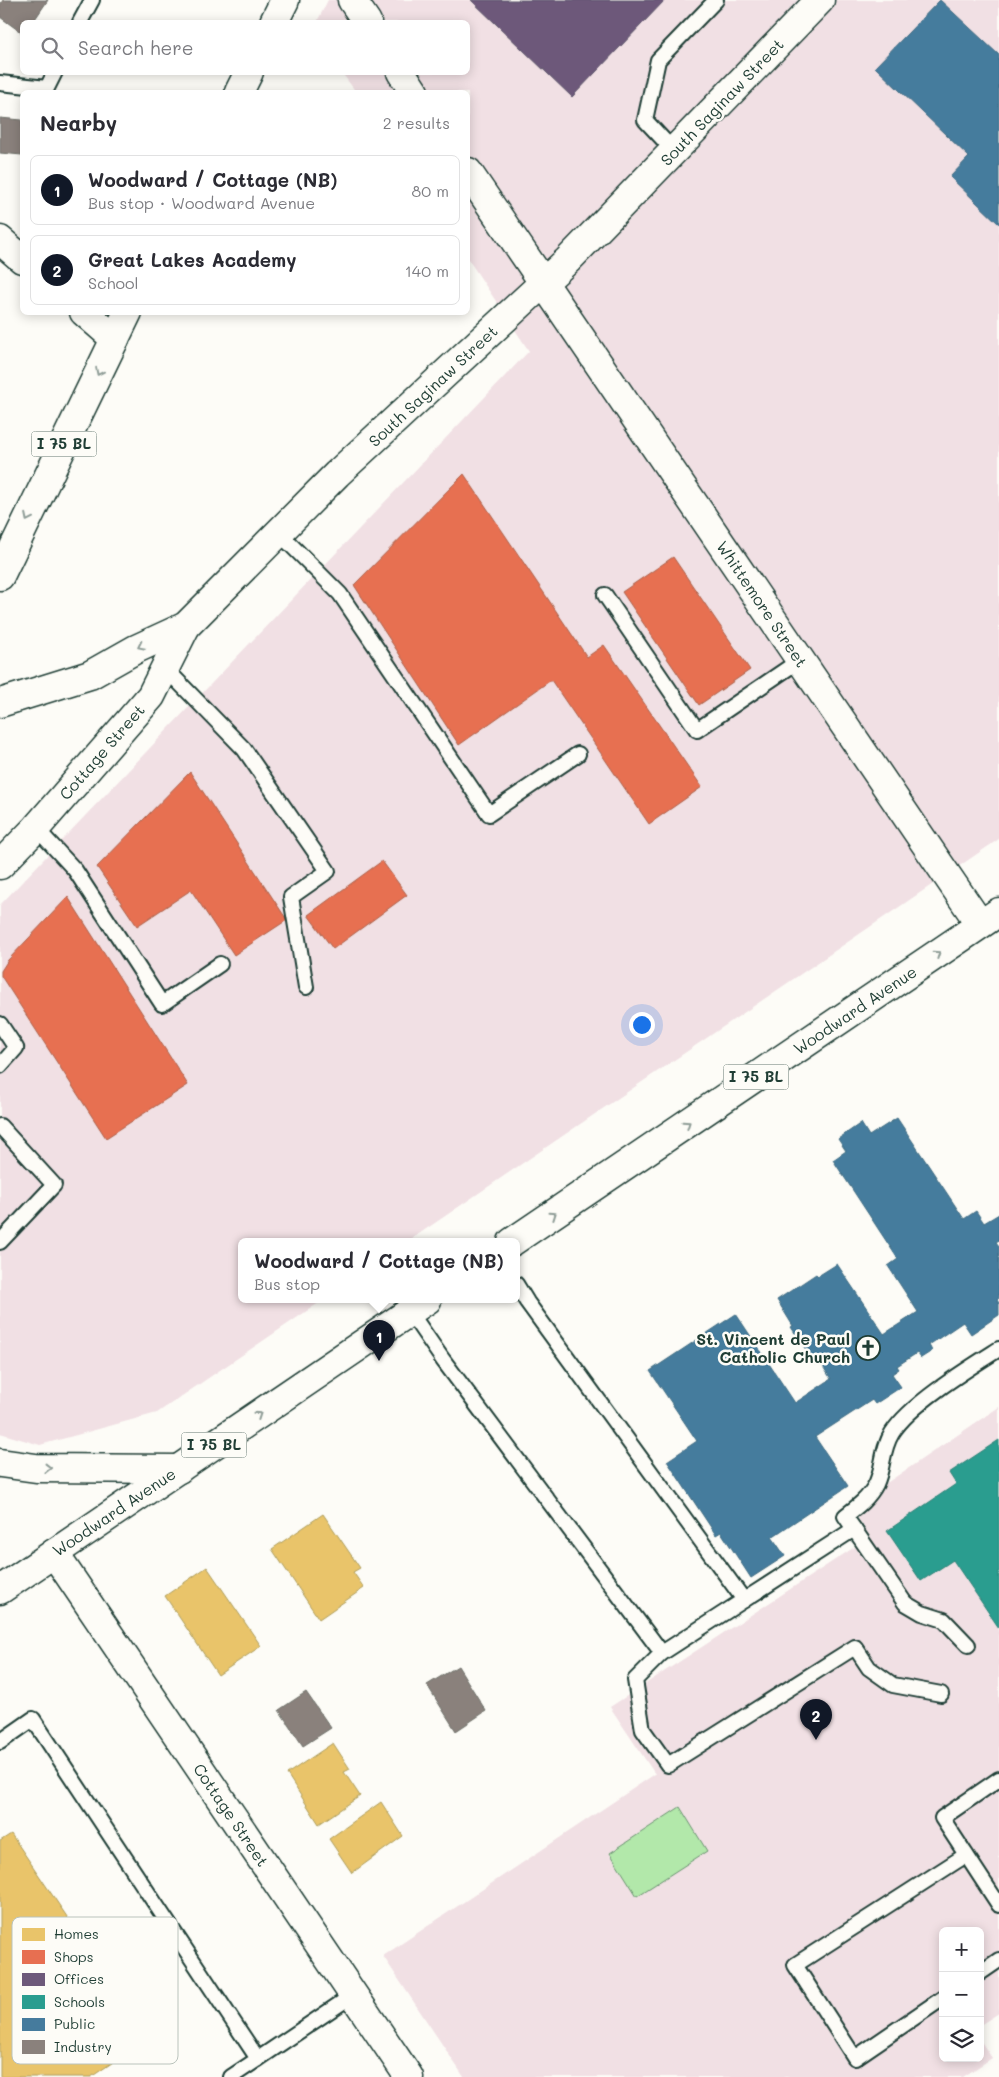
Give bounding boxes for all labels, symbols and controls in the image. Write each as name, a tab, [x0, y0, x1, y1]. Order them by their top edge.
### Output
search box	[20, 20, 470, 75]
icon: search	[38, 34, 66, 62]
street label: South Saginaw Street	[655, 34, 788, 170]
text: Search here	[78, 35, 194, 60]
text: Nearby	[40, 109, 117, 136]
text: 2 results	[383, 112, 450, 133]
text: Woodward / Cottage (NB)	[88, 167, 338, 192]
text: 1	[53, 180, 61, 201]
text: 80 m	[412, 180, 449, 201]
text: Bus stop · Woodward Avenue	[88, 192, 315, 213]
text: Great Lakes Academy	[88, 247, 296, 272]
text: 2	[53, 260, 61, 281]
text: 140 m	[405, 260, 449, 281]
text: School	[88, 272, 138, 293]
street label: South Saginaw Street	[364, 320, 502, 451]
one-way arrow	[95, 367, 105, 376]
road number: I 75 BL	[32, 432, 96, 456]
one-way arrow	[24, 513, 34, 522]
street label: Whittemore Street	[712, 536, 813, 671]
one-way arrow	[138, 640, 147, 650]
street label: Cottage Street	[54, 699, 149, 804]
one-way arrow	[931, 951, 941, 960]
street label: Woodward Avenue	[789, 961, 920, 1059]
your location	[629, 1012, 655, 1038]
road number: I 75 BL	[724, 1064, 788, 1090]
one-way arrow	[682, 1120, 691, 1130]
one-way arrow	[547, 1212, 556, 1221]
popup	[238, 1238, 520, 1303]
text: Woodward / Cottage (NB)	[254, 1248, 504, 1273]
text: Bus stop	[254, 1273, 320, 1294]
pin: 1	[363, 1320, 395, 1361]
place label: St. Vincent de Paul Catholic Church	[696, 1328, 850, 1367]
church icon: St. Vincent de Paul Catholic Church	[855, 1335, 881, 1361]
one-way arrow	[252, 1412, 261, 1421]
road number: I 75 BL	[182, 1432, 246, 1458]
one-way arrow	[45, 1463, 53, 1473]
street label: Woodward Avenue	[48, 1463, 179, 1561]
pin: 2	[800, 1699, 832, 1740]
street label: Cottage Street	[189, 1759, 274, 1870]
legend	[12, 1917, 178, 2064]
text: Homes	[54, 1924, 99, 1943]
map controls	[939, 1927, 984, 2062]
button: +	[939, 1927, 984, 1972]
text: Shops	[54, 1947, 94, 1966]
text: Offices	[54, 1969, 104, 1988]
button: −	[939, 1972, 984, 2017]
text: Schools	[54, 1992, 105, 2011]
text: Public	[54, 2014, 95, 2033]
button: layers	[939, 2017, 984, 2062]
text: Industry	[54, 2037, 112, 2056]

